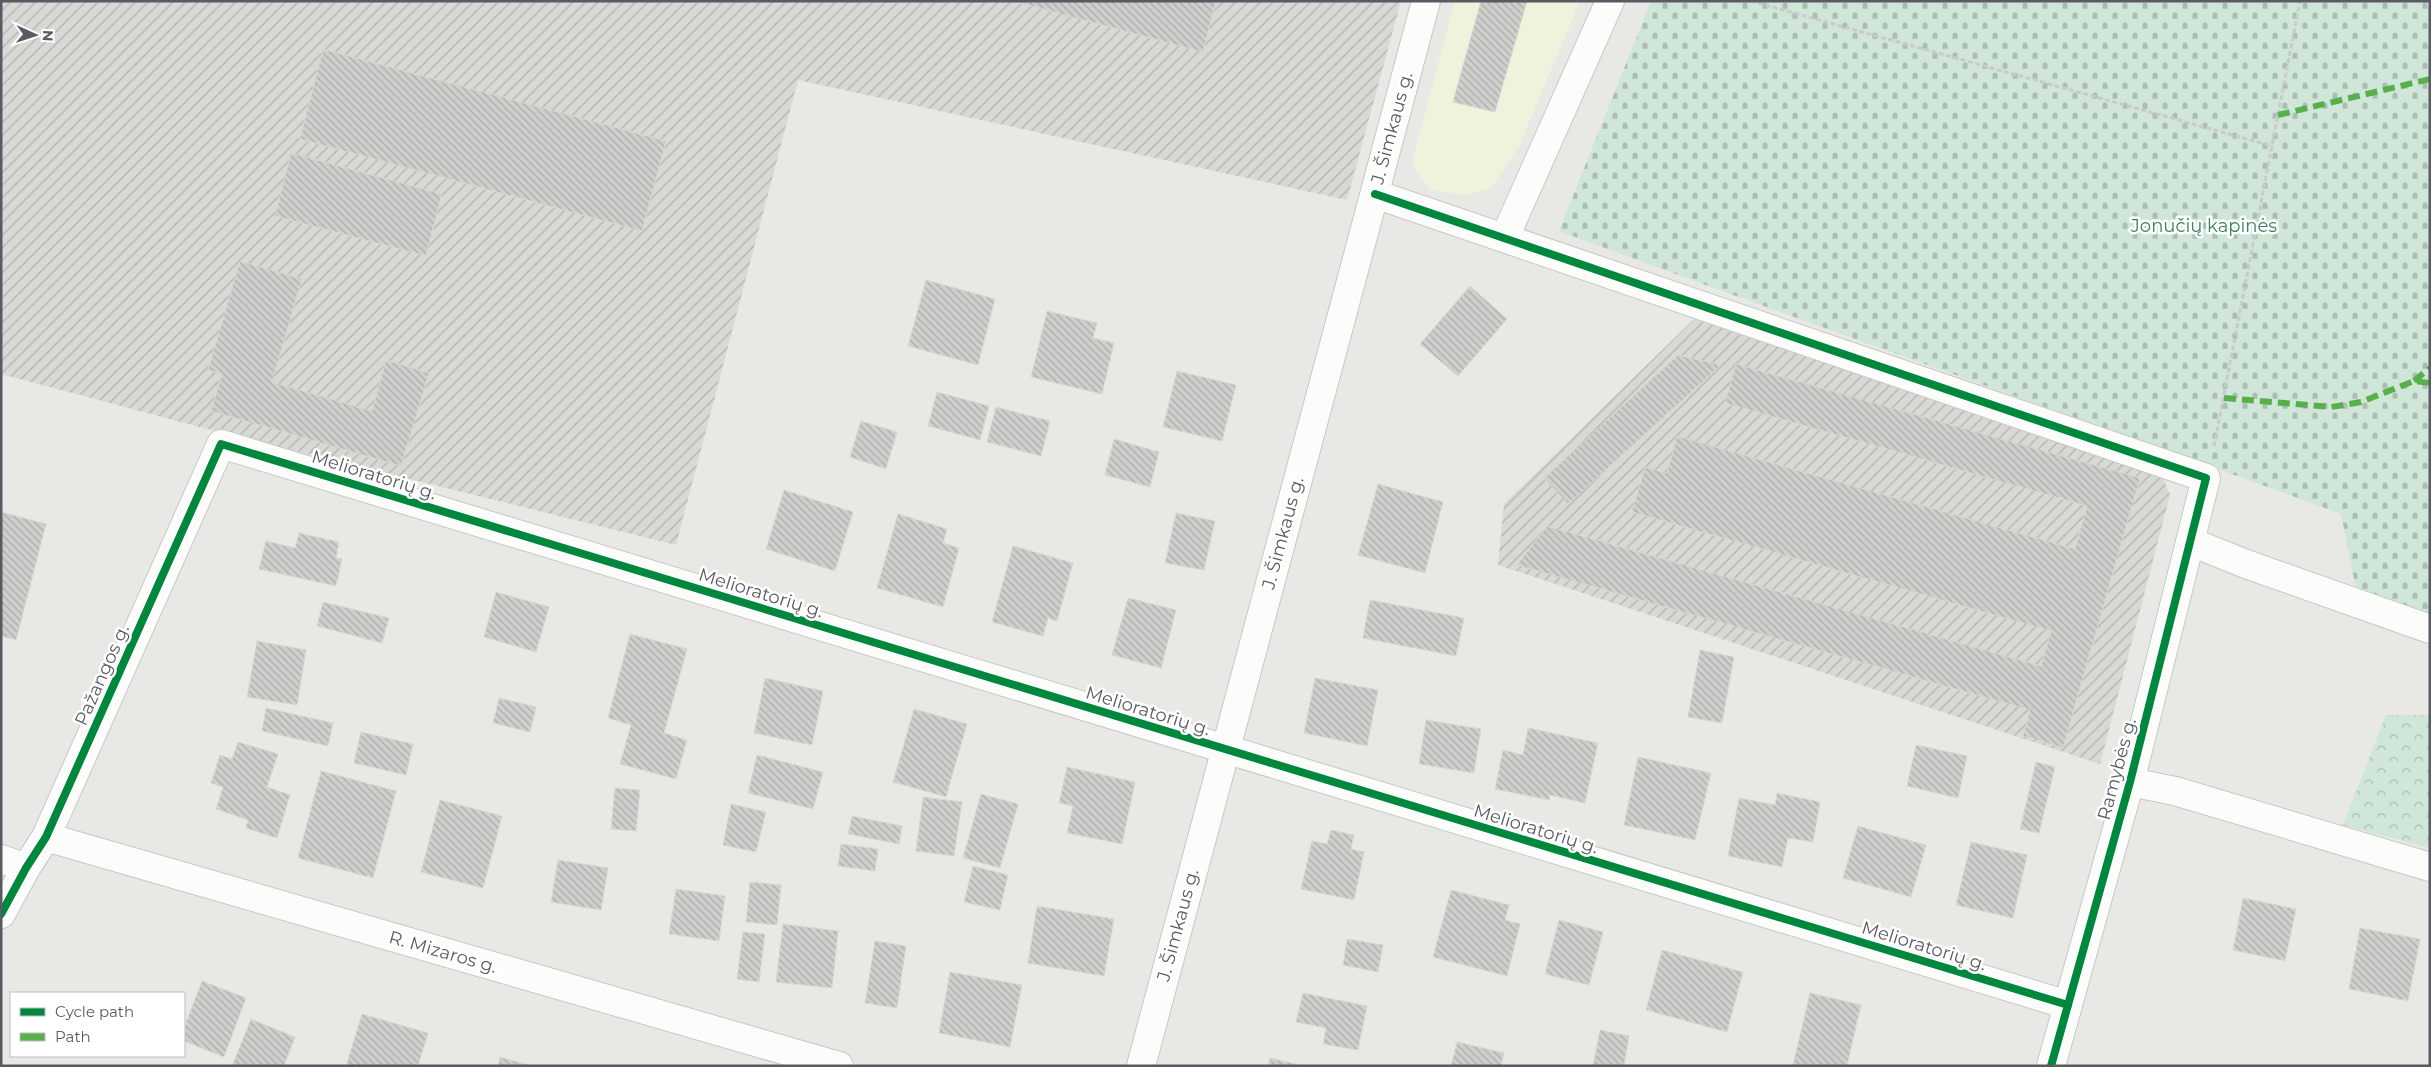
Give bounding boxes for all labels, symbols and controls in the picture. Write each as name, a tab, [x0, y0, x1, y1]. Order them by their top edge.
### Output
north arrow	[10, 10, 60, 60]
text: N	[39, 30, 57, 42]
street label: J. Šimkaus g.	[1366, 69, 1418, 188]
park label: Jonučių kapinės	[2130, 215, 2277, 237]
street label: Melioratorių g.	[309, 446, 439, 504]
street label: J. Šimkaus g.	[1257, 474, 1309, 593]
street label: Melioratorių g.	[696, 564, 826, 622]
street label: Pažangos g.	[70, 621, 134, 729]
street label: Melioratorių g.	[1083, 682, 1213, 740]
street label: Ramybės g.	[2093, 716, 2141, 822]
street label: Melioratorių g.	[1471, 800, 1601, 858]
street label: J. Šimkaus g.	[1152, 866, 1204, 985]
street label: Melioratorių g.	[1859, 917, 1989, 975]
street label: R. Mizaros g.	[386, 926, 500, 978]
legend	[10, 992, 185, 1057]
text: Cycle path	[55, 1002, 134, 1021]
text: Path	[55, 1027, 91, 1046]

